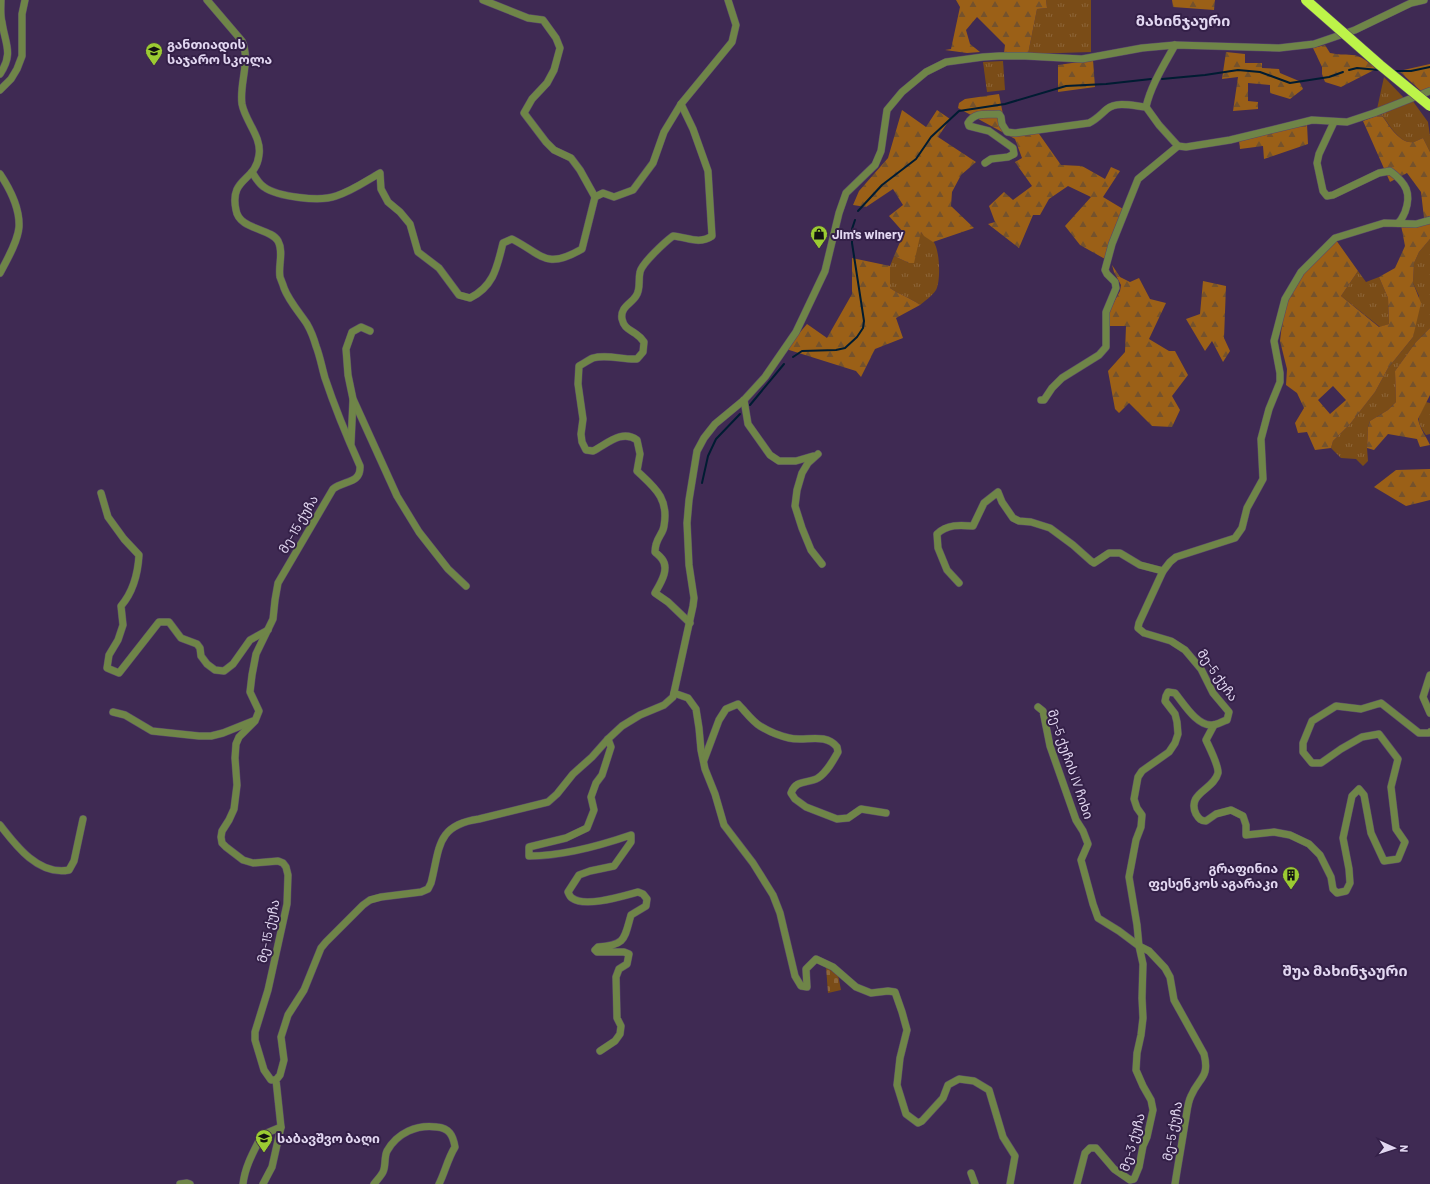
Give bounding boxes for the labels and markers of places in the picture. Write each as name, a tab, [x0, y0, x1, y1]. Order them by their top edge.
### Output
place label: განთიადის საჯარო სკოლა	[167, 36, 272, 68]
school or university icon: განთიადის საჯარო სკოლა	[144, 41, 164, 66]
shop icon: Jim's winery	[809, 224, 829, 249]
place label: Jim's winery	[832, 226, 904, 242]
place label: გრაფინია ფესენკოს აგარაკი	[1148, 860, 1278, 891]
building icon: გრაფინია ფესენკოს აგარაკი	[1281, 865, 1301, 890]
school or university icon: საბავშვო ბაღი	[254, 1128, 274, 1153]
place label: საბავშვო ბაღი	[277, 1130, 380, 1146]

